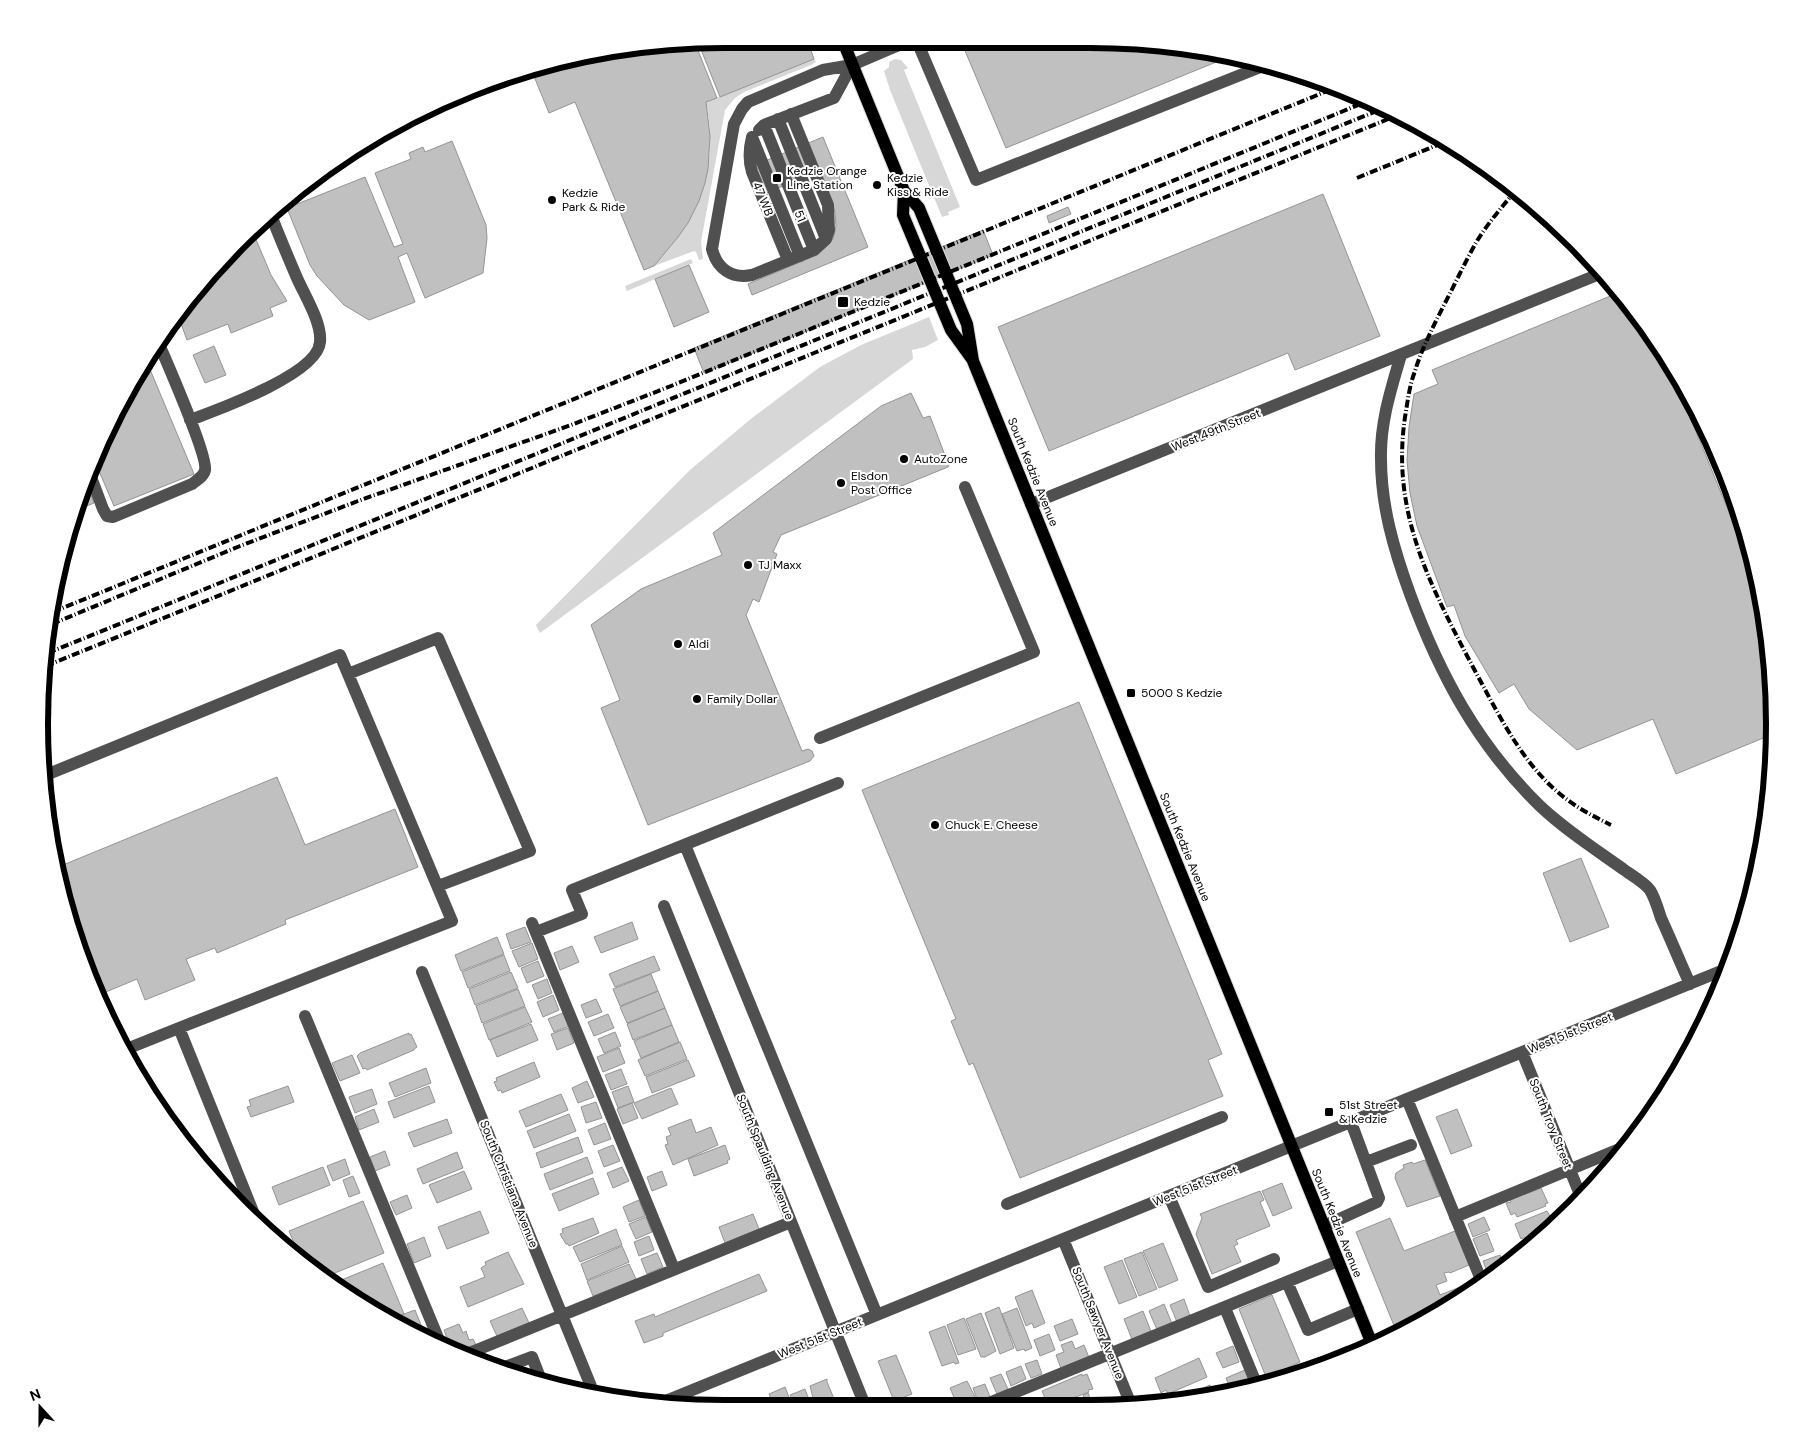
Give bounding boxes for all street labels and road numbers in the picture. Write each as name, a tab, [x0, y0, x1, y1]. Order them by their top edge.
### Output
street label: 47 WB	[749, 179, 777, 219]
street label: 51	[791, 208, 809, 224]
street label: West 49th Street	[1169, 405, 1263, 455]
street label: South Kedzie Avenue	[1004, 415, 1062, 529]
street label: South Kedzie Avenue	[1156, 790, 1214, 904]
street label: West 51st Street	[1525, 1009, 1615, 1057]
street label: South Troy Street	[1526, 1076, 1577, 1172]
street label: South Spaulding Avenue	[732, 1092, 798, 1222]
street label: South Christiana Avenue	[476, 1118, 542, 1250]
street label: West 51st Street	[1150, 1162, 1240, 1210]
street label: South Kedzie Avenue	[1308, 1166, 1366, 1280]
street label: South Sawyer Avenue	[1068, 1265, 1128, 1382]
street label: West 51st Street	[775, 1314, 865, 1362]

